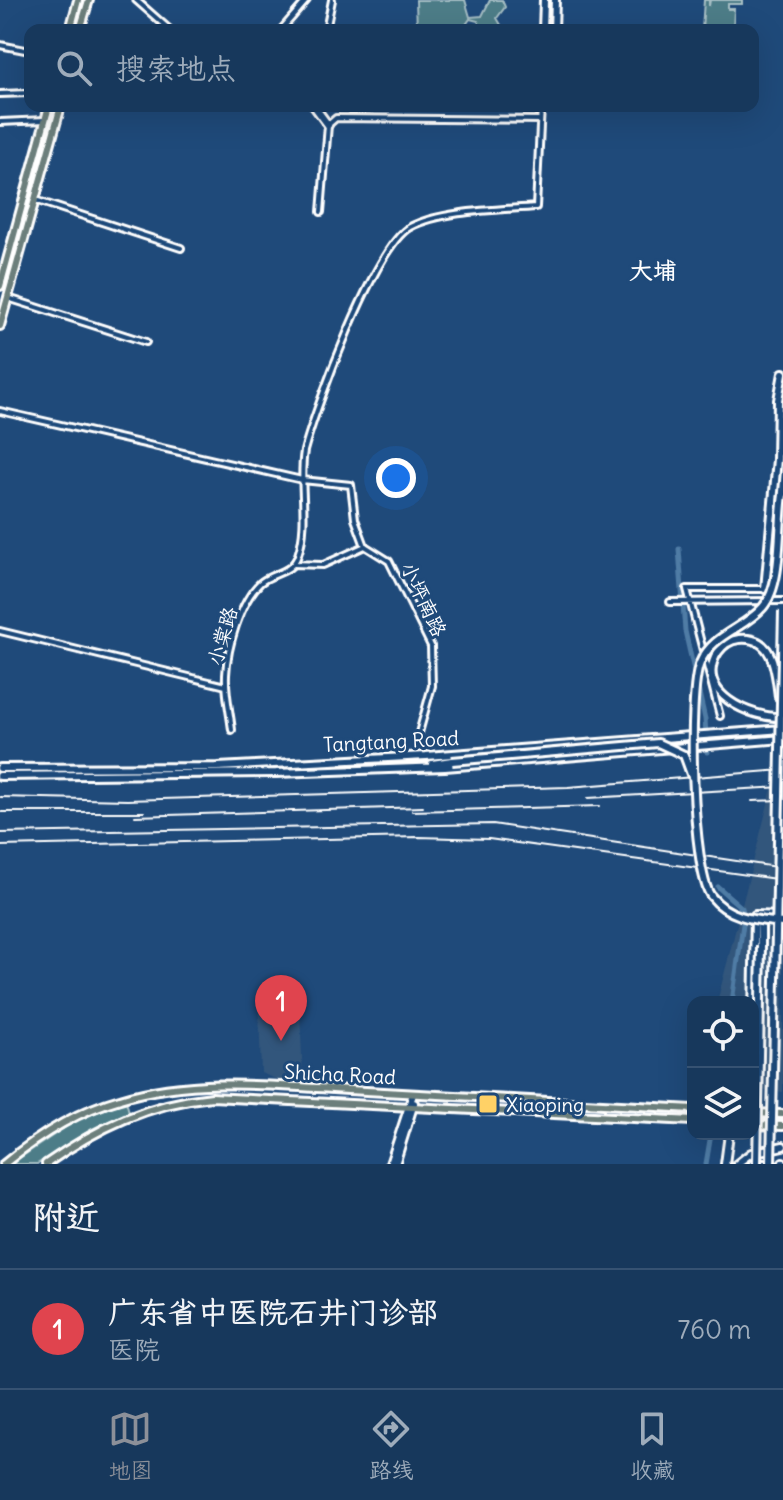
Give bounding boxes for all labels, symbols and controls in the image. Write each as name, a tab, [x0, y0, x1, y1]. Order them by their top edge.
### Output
search box	[24, 24, 759, 112]
icon: search	[52, 46, 96, 90]
text: 搜索地点	[116, 49, 236, 87]
district label: 大埔	[629, 255, 677, 285]
your location	[376, 458, 416, 498]
street label: 小坪南路	[396, 557, 453, 641]
street label: 小棠路	[202, 603, 243, 668]
street label: Tangtang Road	[322, 725, 460, 757]
pin: 1	[255, 975, 307, 1041]
map controls	[687, 996, 759, 1140]
button: locate	[687, 996, 759, 1068]
street label: Shicha Road	[283, 1059, 397, 1089]
button: layers	[687, 1068, 759, 1140]
place label: Xiaoping	[506, 1092, 584, 1117]
marker: Xiaoping	[477, 1093, 499, 1115]
text: 附近	[32, 1195, 100, 1238]
text: 广东省中医院石井门诊部	[108, 1293, 438, 1331]
text: 1	[53, 1313, 63, 1346]
text: 760 m	[677, 1313, 751, 1346]
text: 医院	[108, 1333, 160, 1366]
tab: 地图	[108, 1407, 153, 1484]
tab: 路线	[369, 1407, 414, 1484]
tab: 收藏	[630, 1407, 675, 1484]

